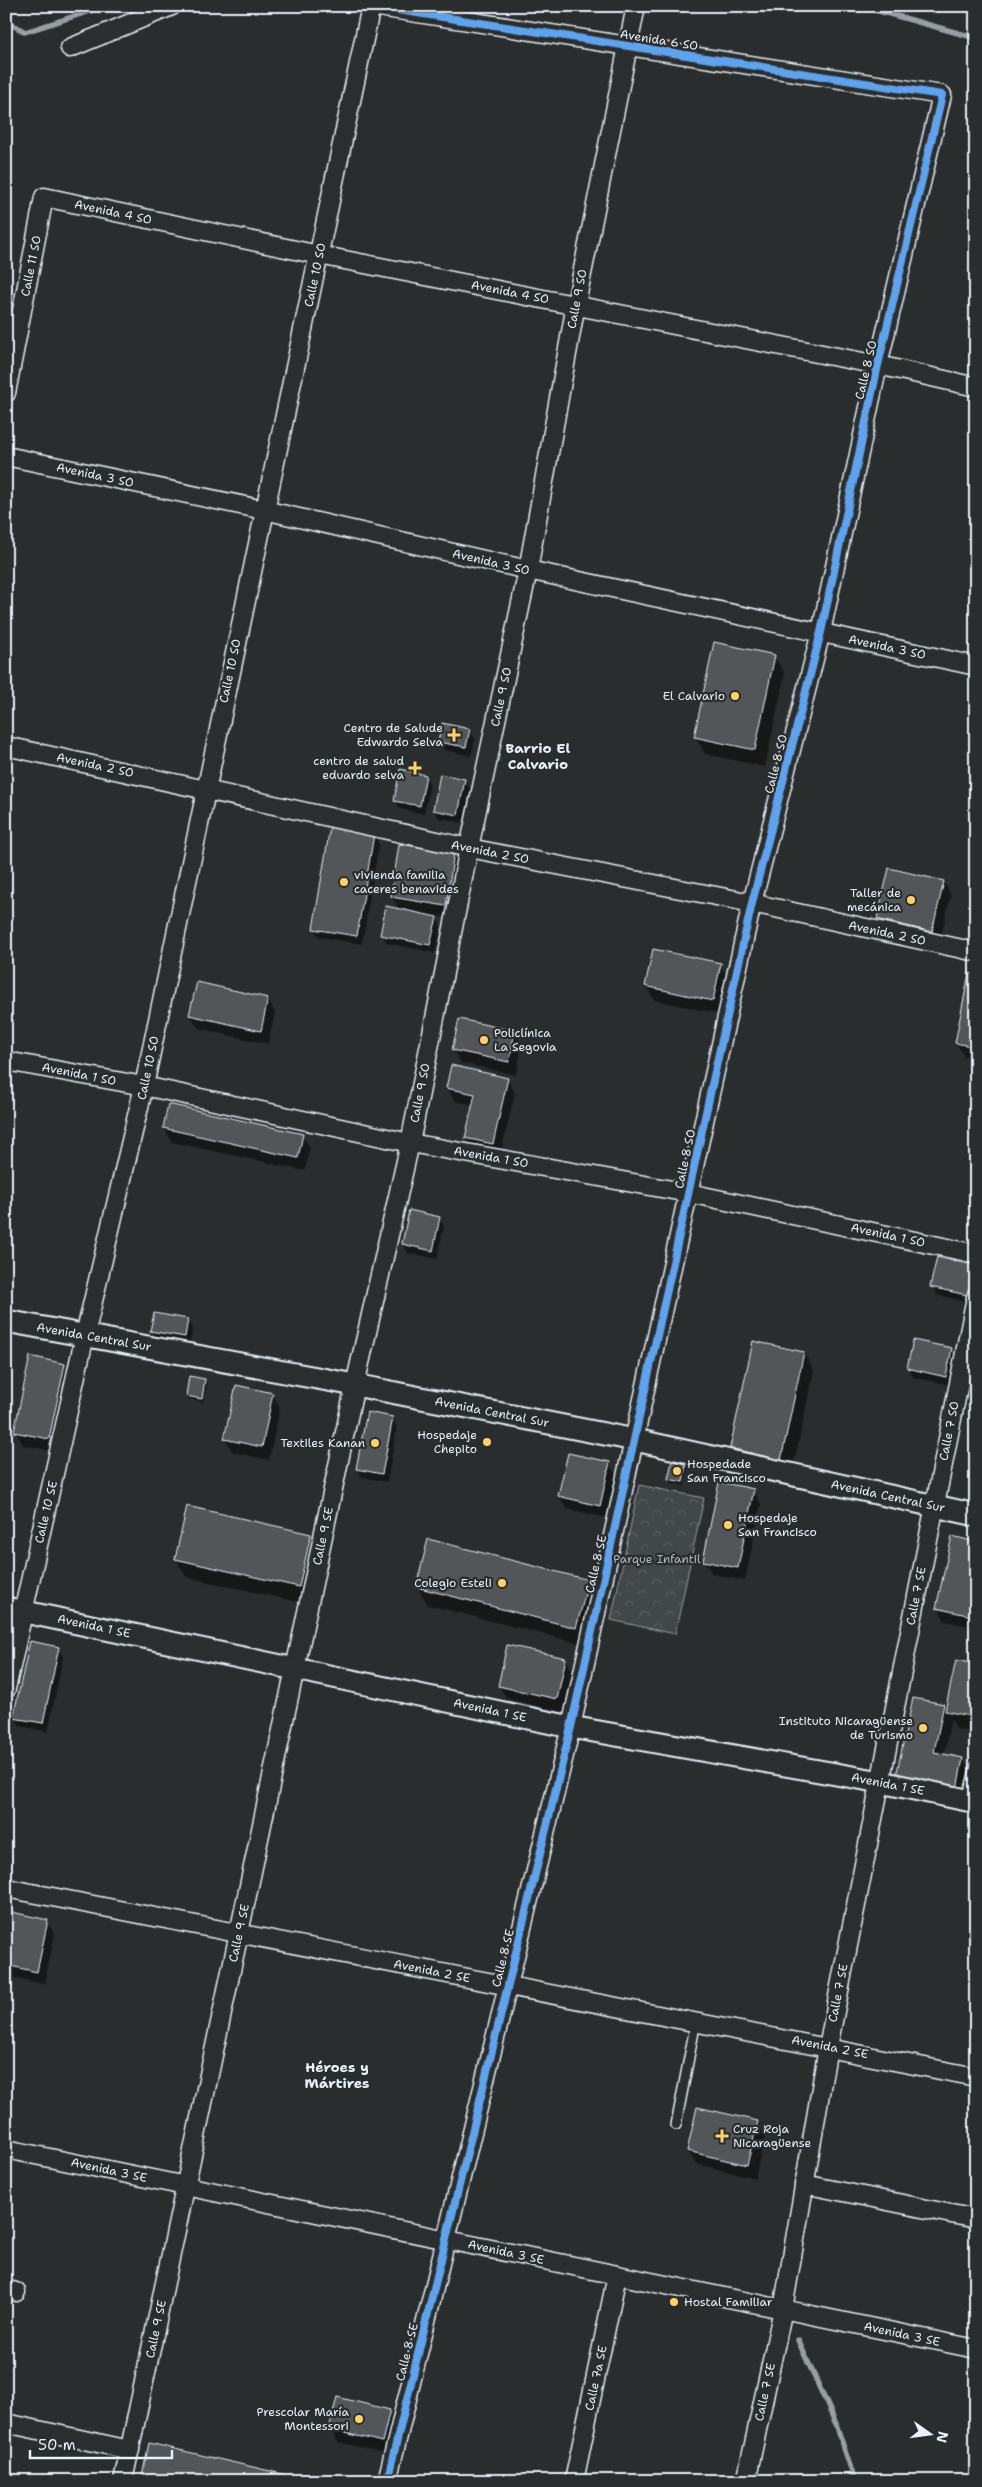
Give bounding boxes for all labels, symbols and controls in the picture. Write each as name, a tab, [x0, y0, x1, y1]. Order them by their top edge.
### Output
street label: Avenida 6 SO	[619, 26, 699, 54]
street label: Avenida 4 SO	[73, 196, 153, 228]
street label: Calle 11 SO	[17, 234, 45, 298]
street label: Calle 10 SO	[300, 242, 330, 308]
street label: Calle 9 SO	[563, 268, 591, 330]
street label: Avenida 4 SO	[470, 277, 550, 307]
street label: Calle 8 SO	[851, 339, 881, 401]
street label: Avenida 3 SO	[55, 459, 135, 491]
street label: Avenida 3 SO	[451, 545, 531, 579]
street label: Avenida 3 SO	[847, 631, 927, 663]
street label: Calle 10 SO	[215, 638, 245, 704]
street label: Calle 9 SO	[487, 666, 515, 728]
place label: El Calvario	[663, 688, 725, 704]
marker: El Calvario	[729, 690, 741, 702]
place label: Centro de Salude Edwardo Selva	[344, 720, 444, 750]
marker: Centro de Salude Edwardo Selva	[447, 728, 461, 742]
street label: Calle 8 SO	[761, 733, 791, 795]
district label: Barrio El Calvario	[506, 739, 571, 773]
street label: Avenida 2 SO	[55, 749, 135, 781]
place label: centro de salud eduardo selva	[313, 753, 405, 783]
marker: centro de salud eduardo selva	[408, 761, 422, 775]
street label: Avenida 2 SO	[450, 837, 530, 867]
place label: vivienda familia caceres benavides	[354, 867, 459, 897]
marker: vivienda familia caceres benavides	[338, 876, 350, 888]
place label: Taller de mecánica	[847, 885, 902, 915]
marker: Taller de mecánica	[905, 894, 917, 906]
street label: Avenida 2 SO	[847, 917, 927, 949]
place label: Policlínica La Segovia	[494, 1025, 557, 1055]
marker: Policlínica La Segovia	[478, 1034, 490, 1046]
street label: Calle 10 SO	[133, 1035, 163, 1101]
street label: Avenida 1 SO	[41, 1059, 117, 1089]
street label: Calle 9 SO	[406, 1062, 434, 1124]
street label: Calle 8 SO	[671, 1128, 699, 1190]
street label: Avenida 1 SO	[453, 1143, 529, 1171]
street label: Avenida 1 SO	[849, 1219, 927, 1251]
street label: Avenida Central Sur	[35, 1319, 153, 1355]
street label: Avenida Central Sur	[433, 1393, 551, 1431]
street label: Calle 7 SO	[935, 1400, 963, 1462]
place label: Hospedaje Chepito	[417, 1427, 477, 1457]
place label: Textiles Kanan	[280, 1435, 365, 1451]
marker: Hospedaje Chepito	[481, 1436, 493, 1448]
marker: Textiles Kanan	[369, 1437, 381, 1449]
place label: Hospedade San Francisco	[687, 1456, 766, 1486]
marker: Hospedade San Francisco	[671, 1465, 683, 1477]
street label: Avenida Central Sur	[830, 1476, 947, 1516]
street label: Calle 10 SE	[31, 1479, 61, 1545]
street label: Calle 9 SE	[309, 1505, 337, 1567]
place label: Hospedaje San Francisco	[738, 1510, 817, 1540]
marker: Hospedaje San Francisco	[722, 1519, 734, 1531]
street label: Calle 8 SE	[582, 1533, 610, 1595]
park label: Parque Infantil	[613, 1551, 701, 1567]
street label: Calle 7 SE	[902, 1565, 930, 1627]
place label: Colegio Esteli	[414, 1575, 492, 1591]
marker: Colegio Esteli	[496, 1577, 508, 1589]
street label: Avenida 1 SE	[56, 1610, 132, 1642]
street label: Avenida 1 SE	[452, 1694, 528, 1726]
place label: Instituto Nicaragüense de Turismo	[779, 1713, 913, 1743]
marker: Instituto Nicaragüense de Turismo	[917, 1722, 929, 1734]
street label: Avenida 1 SE	[850, 1769, 926, 1799]
street label: Calle 9 SE	[225, 1902, 253, 1964]
street label: Calle 8 SE	[488, 1927, 518, 1989]
street label: Avenida 2 SE	[392, 1956, 472, 1986]
street label: Calle 7 SE	[824, 1962, 852, 2024]
street label: Avenida 2 SE	[790, 2032, 870, 2062]
district label: Héroes y Mártires	[304, 2058, 370, 2092]
place label: Cruz Roja Nicaragüense	[733, 2121, 811, 2151]
marker: Cruz Roja Nicaragüense	[715, 2129, 729, 2143]
street label: Avenida 3 SE	[69, 2154, 149, 2186]
street label: Avenida 3 SE	[466, 2236, 546, 2268]
place label: Hostal Familiar	[684, 2294, 773, 2310]
marker: Hostal Familiar	[668, 2296, 680, 2308]
street label: Calle 9 SE	[142, 2298, 170, 2360]
street label: Avenida 3 SE	[862, 2318, 942, 2350]
street label: Calle 8 SE	[392, 2321, 422, 2383]
street label: Calle 7a SE	[581, 2344, 611, 2412]
street label: Calle 7 SE	[751, 2361, 779, 2423]
place label: Prescolar María Montessori	[257, 2404, 350, 2434]
north arrow	[904, 2410, 954, 2460]
marker: Prescolar María Montessori	[353, 2413, 365, 2425]
scale bar	[30, 2427, 172, 2459]
text: N	[933, 2430, 953, 2445]
text: 50 m	[38, 2435, 76, 2455]

